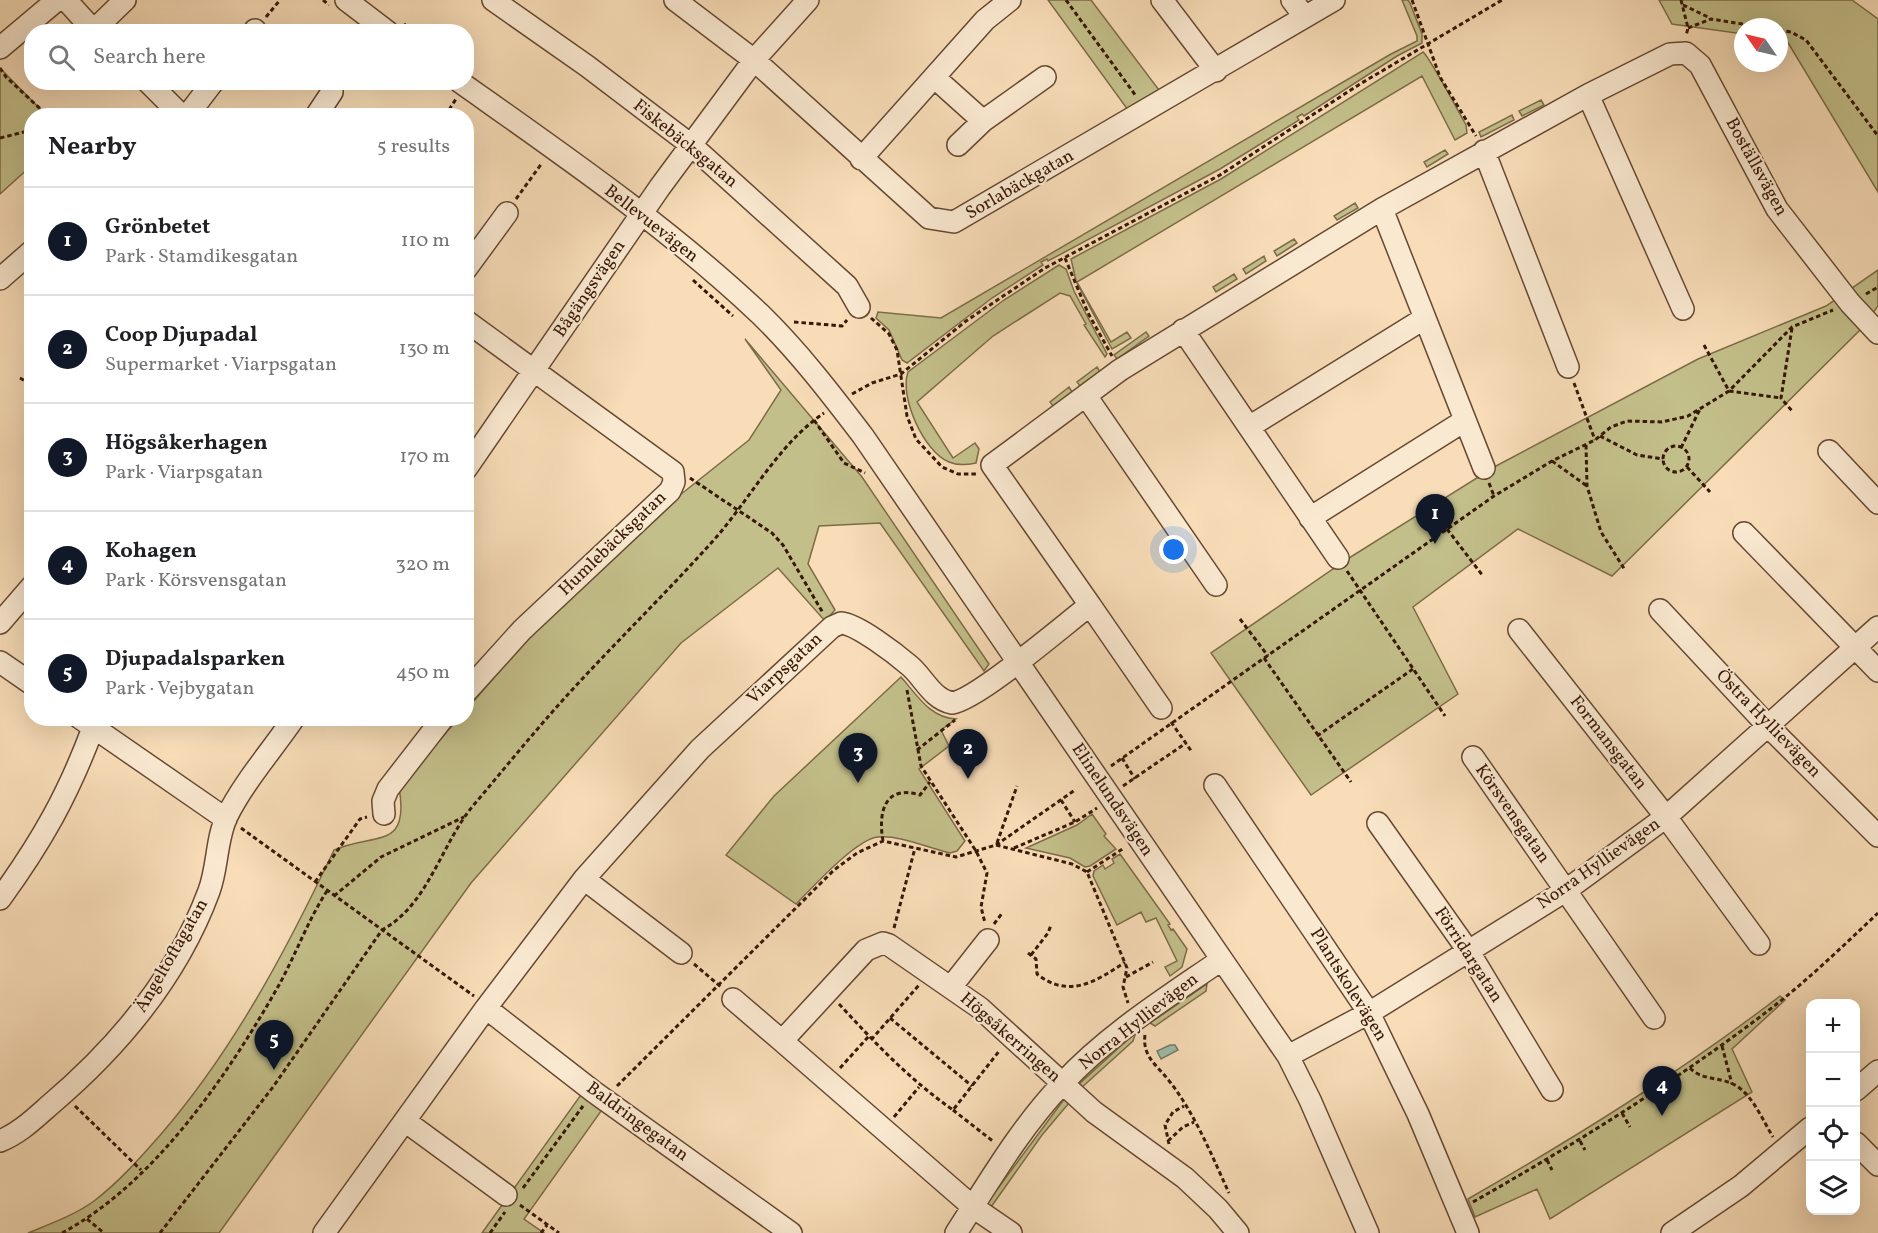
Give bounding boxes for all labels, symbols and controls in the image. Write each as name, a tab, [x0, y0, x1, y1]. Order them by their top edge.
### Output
north arrow	[1734, 18, 1788, 72]
search box	[24, 24, 474, 90]
icon: search	[45, 41, 78, 74]
text: Search here	[93, 42, 206, 73]
street label: Fiskebäcksgatan	[627, 94, 743, 194]
street label: Boställsvägen	[1719, 113, 1793, 221]
text: Nearby	[48, 129, 137, 165]
text: 5 results	[377, 133, 450, 161]
street label: Sorlabäckgatan	[961, 144, 1079, 226]
street label: Bellevuevägen	[598, 179, 704, 269]
text: Grönbetet	[105, 212, 210, 243]
text: 1	[63, 227, 72, 255]
text: 110 m	[401, 227, 450, 255]
street label: Bågängsvägen	[548, 235, 632, 343]
text: Park · Stamdikesgatan	[105, 243, 298, 271]
text: Coop Djupadal	[105, 320, 258, 351]
text: 2	[62, 335, 73, 363]
text: 130 m	[399, 335, 450, 363]
text: Supermarket · Viarpsgatan	[105, 351, 337, 379]
text: Högsåkerhagen	[105, 428, 268, 459]
text: 3	[62, 443, 73, 471]
text: 170 m	[400, 443, 450, 471]
text: Park · Viarpsgatan	[105, 459, 263, 487]
street label: Humlebäcksgatan	[553, 486, 673, 602]
pin: 1	[1416, 494, 1454, 544]
your location	[1159, 535, 1188, 564]
text: Kohagen	[105, 536, 197, 567]
text: 4	[61, 551, 74, 579]
text: 320 m	[395, 551, 450, 579]
text: Park · Körsvensgatan	[105, 567, 287, 595]
street label: Viarpsgatan	[742, 627, 829, 711]
text: Djupadalsparken	[105, 644, 285, 675]
text: 5	[63, 659, 72, 687]
text: 450 m	[396, 659, 450, 687]
street label: Östra Hyllievägen	[1710, 664, 1827, 784]
text: Park · Vejbygatan	[105, 675, 255, 703]
street label: Formansgatan	[1563, 691, 1653, 796]
pin: 2	[948, 730, 988, 779]
pin: 3	[838, 734, 878, 783]
street label: Elinelundsvägen	[1065, 738, 1159, 862]
street label: Körsvensgatan	[1468, 759, 1556, 869]
street label: Norra Hyllievägen	[1532, 812, 1666, 916]
street label: Ängeltoftagatan	[129, 894, 215, 1017]
street label: Förridargatan	[1428, 902, 1509, 1008]
street label: Plantskolevägen	[1303, 924, 1393, 1047]
street label: Norra Hyllievägen	[1074, 967, 1204, 1077]
street label: Högsåkerringen	[954, 987, 1066, 1089]
map controls	[1806, 999, 1860, 1215]
button: +	[1806, 999, 1860, 1053]
pin: 5	[254, 1020, 294, 1070]
button: −	[1806, 1053, 1860, 1107]
pin: 4	[1642, 1066, 1682, 1116]
street label: Baldringegatan	[581, 1076, 694, 1168]
button: locate	[1806, 1107, 1860, 1161]
button: layers	[1806, 1161, 1860, 1215]

